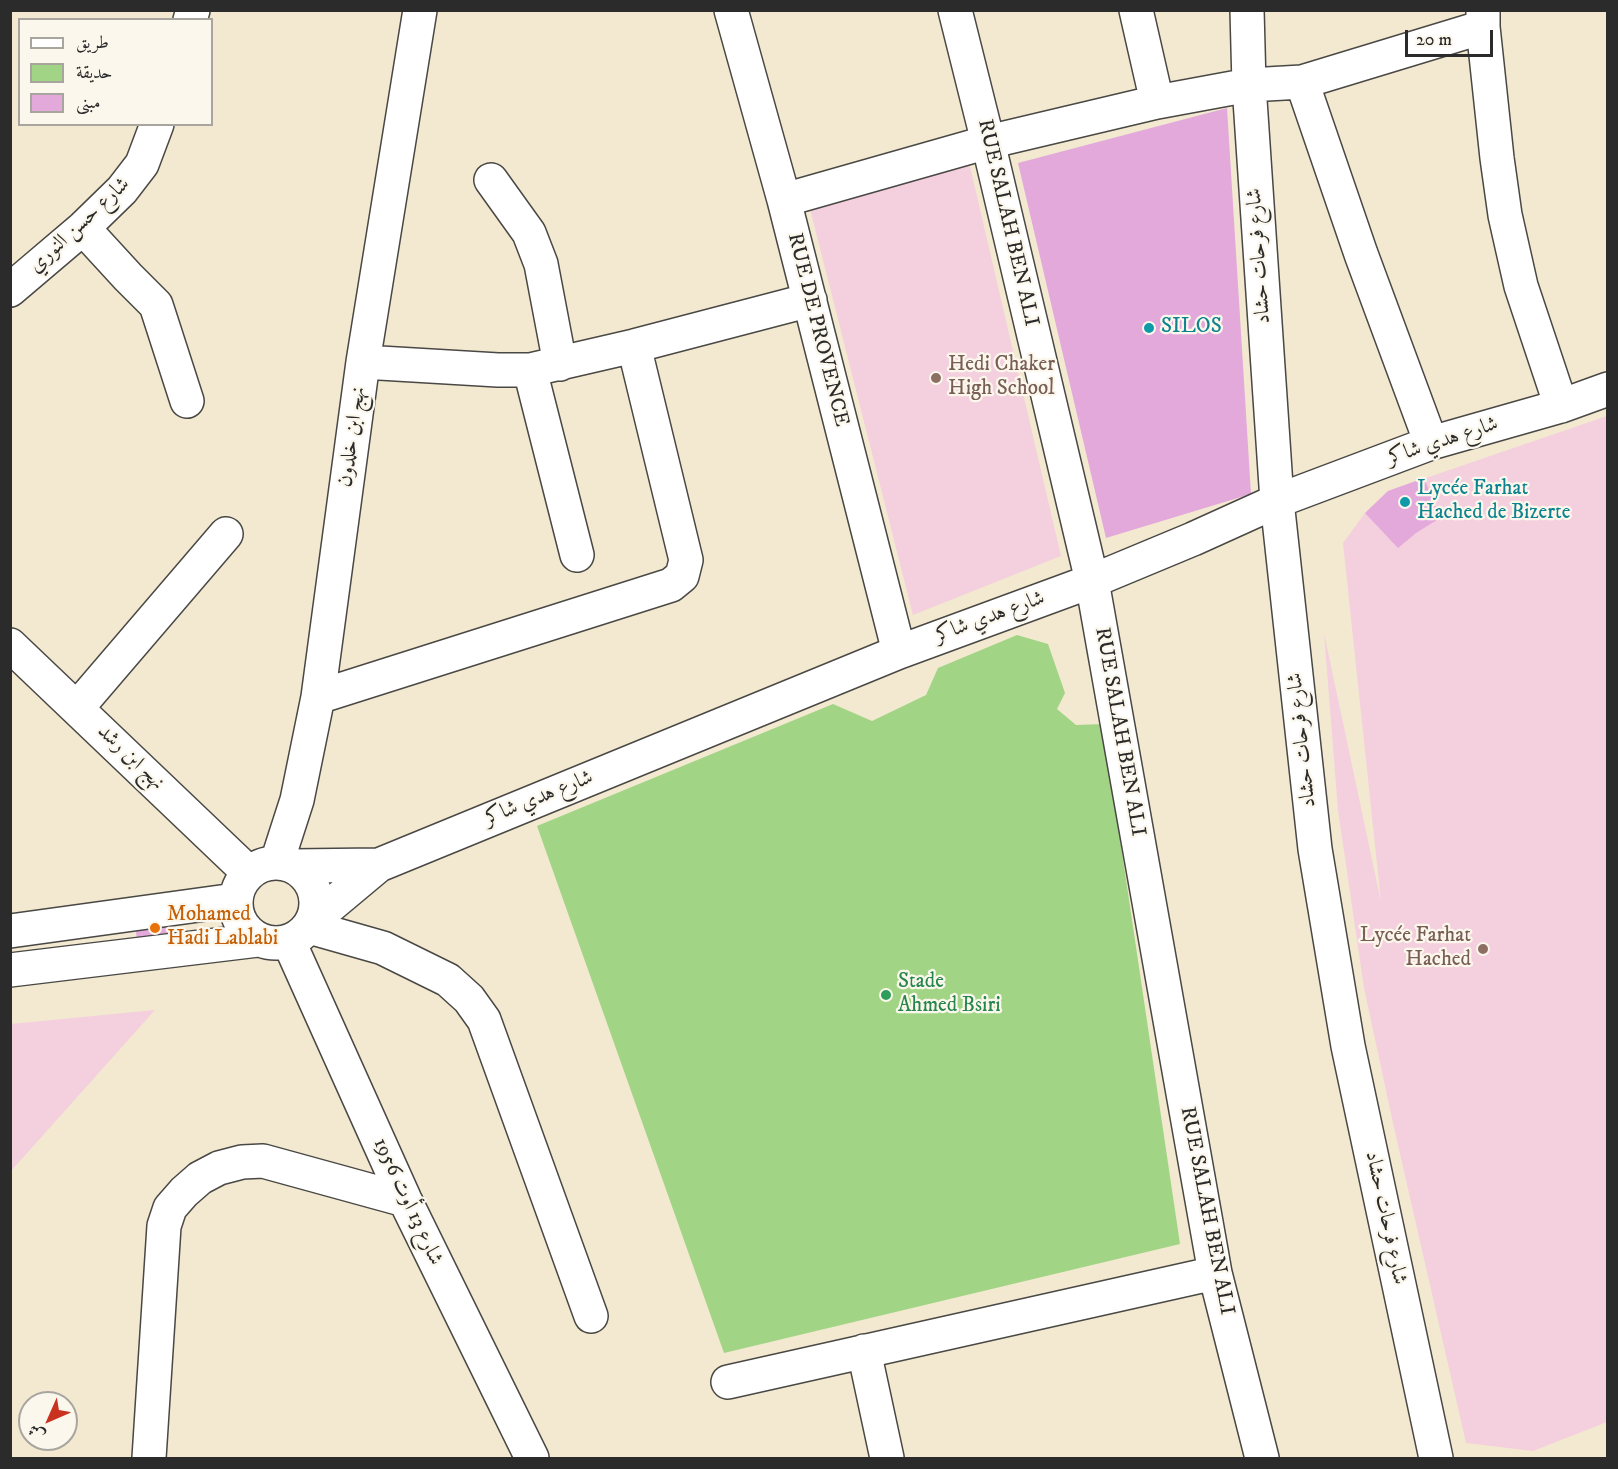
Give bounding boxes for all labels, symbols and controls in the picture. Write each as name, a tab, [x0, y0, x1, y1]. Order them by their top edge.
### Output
legend	[18, 18, 213, 126]
scale bar	[1408, 18, 1496, 56]
text: 20 m	[1416, 29, 1452, 51]
text: طريق	[76, 32, 109, 54]
text: حديقة	[76, 62, 112, 84]
text: مبنى	[76, 92, 101, 114]
street label: RUE SALAH BEN ALI	[971, 117, 1043, 329]
street label: شارع حسن النوري	[24, 173, 136, 279]
street label: شارع فرحات حشاد	[1243, 187, 1277, 325]
street label: RUE DE PROVENCE	[781, 231, 853, 429]
place label: SILOS	[1161, 315, 1222, 341]
marker: SILOS	[1142, 321, 1156, 335]
place label: Hedi Chaker High School	[948, 353, 1055, 403]
marker: Hedi Chaker High School	[929, 371, 943, 385]
street label: نهج ابن خلدون	[333, 385, 373, 489]
street label: شارع هدي شاكر	[1384, 412, 1502, 472]
place label: Lycée Farhat Hached de Bizerte	[1417, 477, 1571, 527]
marker: Lycée Farhat Hached de Bizerte	[1398, 495, 1412, 509]
street label: شارع هدي شاكر	[932, 586, 1048, 650]
street label: RUE SALAH BEN ALI	[1088, 626, 1150, 838]
street label: شارع فرحات حشاد	[1283, 671, 1323, 809]
street label: نهج ابن رشد	[91, 720, 169, 796]
street label: شارع هدي شاكر	[481, 766, 597, 832]
place label: Mohamed Hadi Lablabi	[167, 903, 278, 953]
marker: Mohamed Hadi Lablabi	[148, 921, 162, 935]
place label: Lycée Farhat Hached	[1360, 924, 1471, 974]
marker: Lycée Farhat Hached	[1476, 942, 1490, 956]
place label: Stade Ahmed Bsiri	[898, 970, 1001, 1020]
marker: Stade Ahmed Bsiri	[879, 988, 893, 1002]
street label: RUE SALAH BEN ALI	[1173, 1105, 1239, 1317]
street label: شارع 13 أوت 1956	[366, 1134, 448, 1270]
street label: شارع فرحات حشاد	[1359, 1149, 1411, 1287]
north arrow	[18, 1391, 78, 1451]
text: ش	[24, 1420, 49, 1445]

